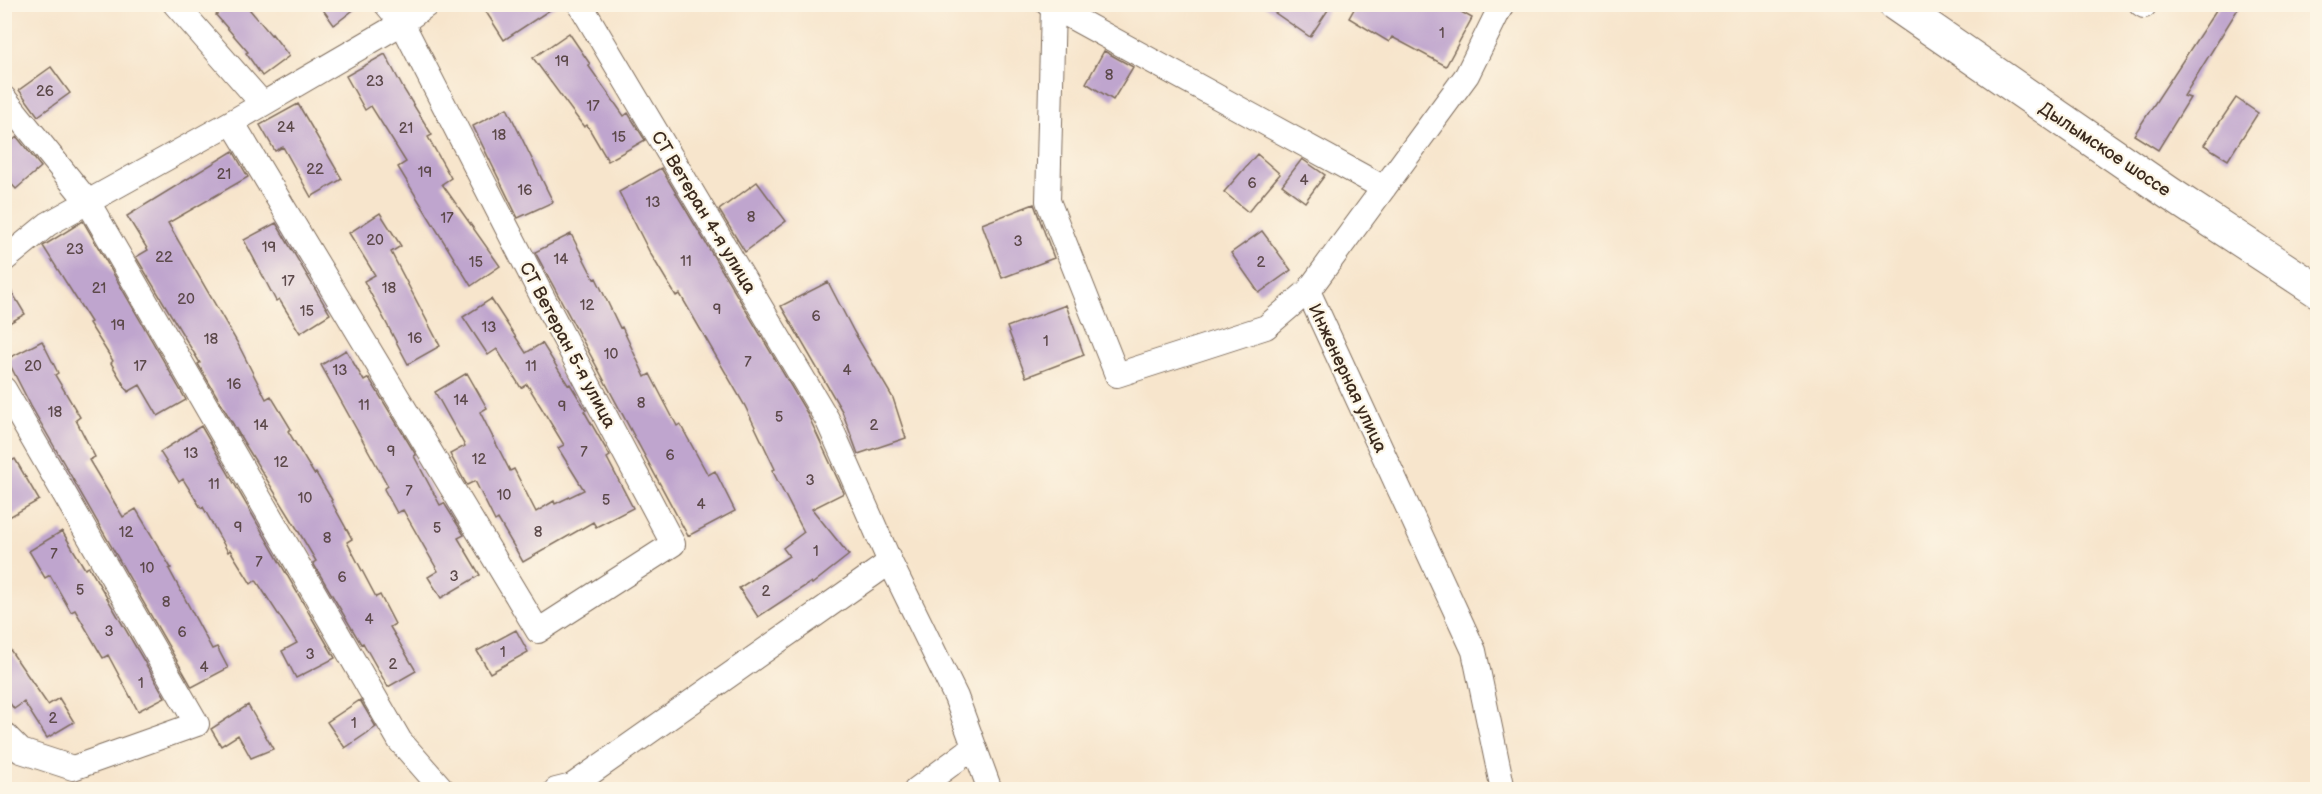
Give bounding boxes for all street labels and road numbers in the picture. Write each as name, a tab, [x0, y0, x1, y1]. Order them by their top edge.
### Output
street label: Дылымское шоссе	[2035, 98, 2174, 201]
street label: СТ Ветеран 4-я улица	[647, 127, 761, 297]
street label: СТ Ветеран 5-я улица	[515, 259, 620, 432]
street label: Инженерная улица	[1304, 300, 1391, 456]

